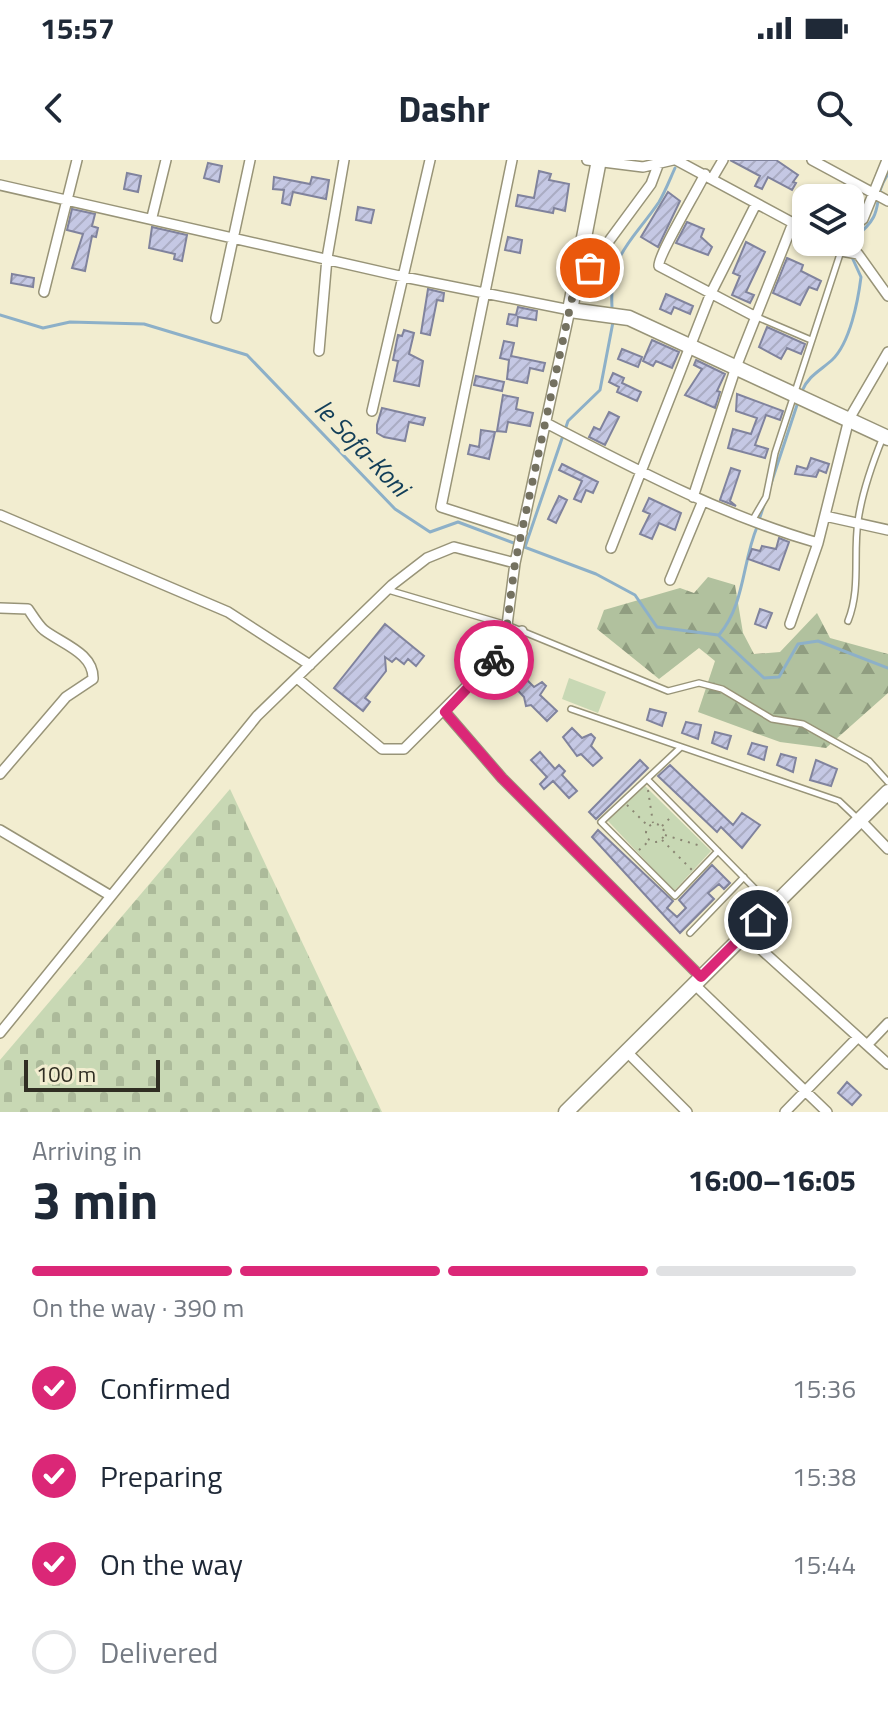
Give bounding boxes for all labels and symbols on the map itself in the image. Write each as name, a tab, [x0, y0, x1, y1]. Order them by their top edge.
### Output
pin	[556, 234, 624, 302]
water label: le Sofa-Koni	[306, 390, 421, 507]
courier	[454, 620, 534, 700]
pin	[724, 886, 792, 954]
scale bar	[24, 1056, 160, 1092]

